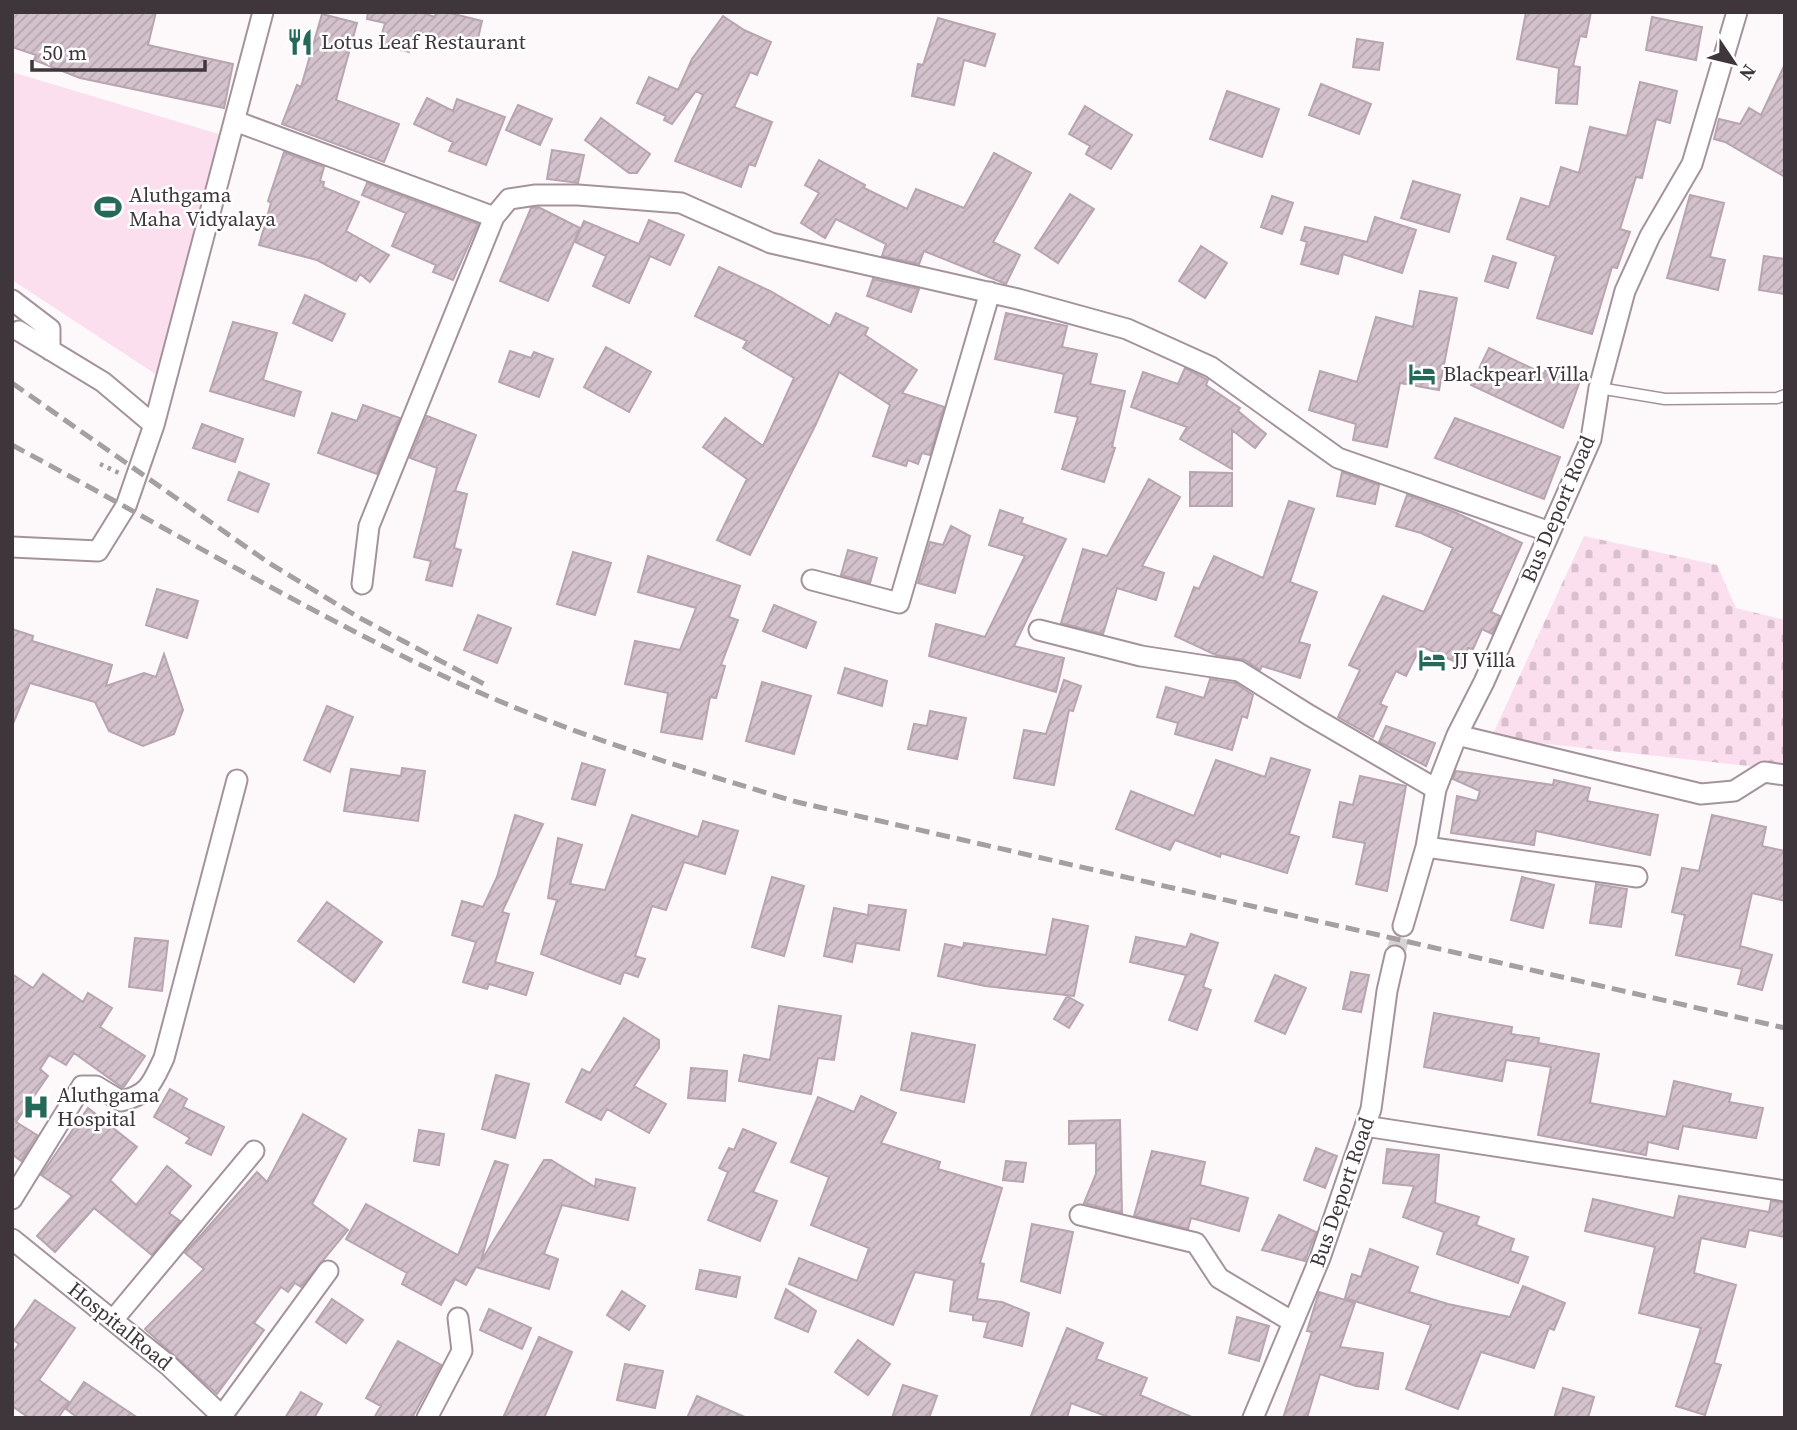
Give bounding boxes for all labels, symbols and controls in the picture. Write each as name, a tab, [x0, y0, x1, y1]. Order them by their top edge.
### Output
restaurant icon: Lotus Leaf Restaurant	[285, 27, 315, 57]
place label: Lotus Leaf Restaurant	[321, 27, 526, 56]
scale bar	[32, 28, 205, 72]
north arrow	[1699, 28, 1769, 98]
text: 50 m	[42, 38, 87, 67]
text: N	[1733, 60, 1763, 86]
place label: Aluthgama Maha Vidyalaya	[129, 180, 276, 233]
sports icon: Aluthgama Maha Vidyalaya	[93, 192, 123, 222]
hotel icon: Blackpearl Villa	[1407, 359, 1437, 389]
place label: Blackpearl Villa	[1443, 359, 1590, 388]
street label: Bus Deport Road	[1514, 431, 1602, 587]
hotel icon: JJ Villa	[1417, 645, 1447, 675]
place label: JJ Villa	[1452, 645, 1516, 674]
place label: Aluthgama Hospital	[57, 1080, 160, 1133]
hospital icon: Aluthgama Hospital	[21, 1092, 51, 1122]
street label: Bus Deport Road	[1302, 1113, 1381, 1271]
street label: HospitalRoad	[62, 1275, 179, 1377]

